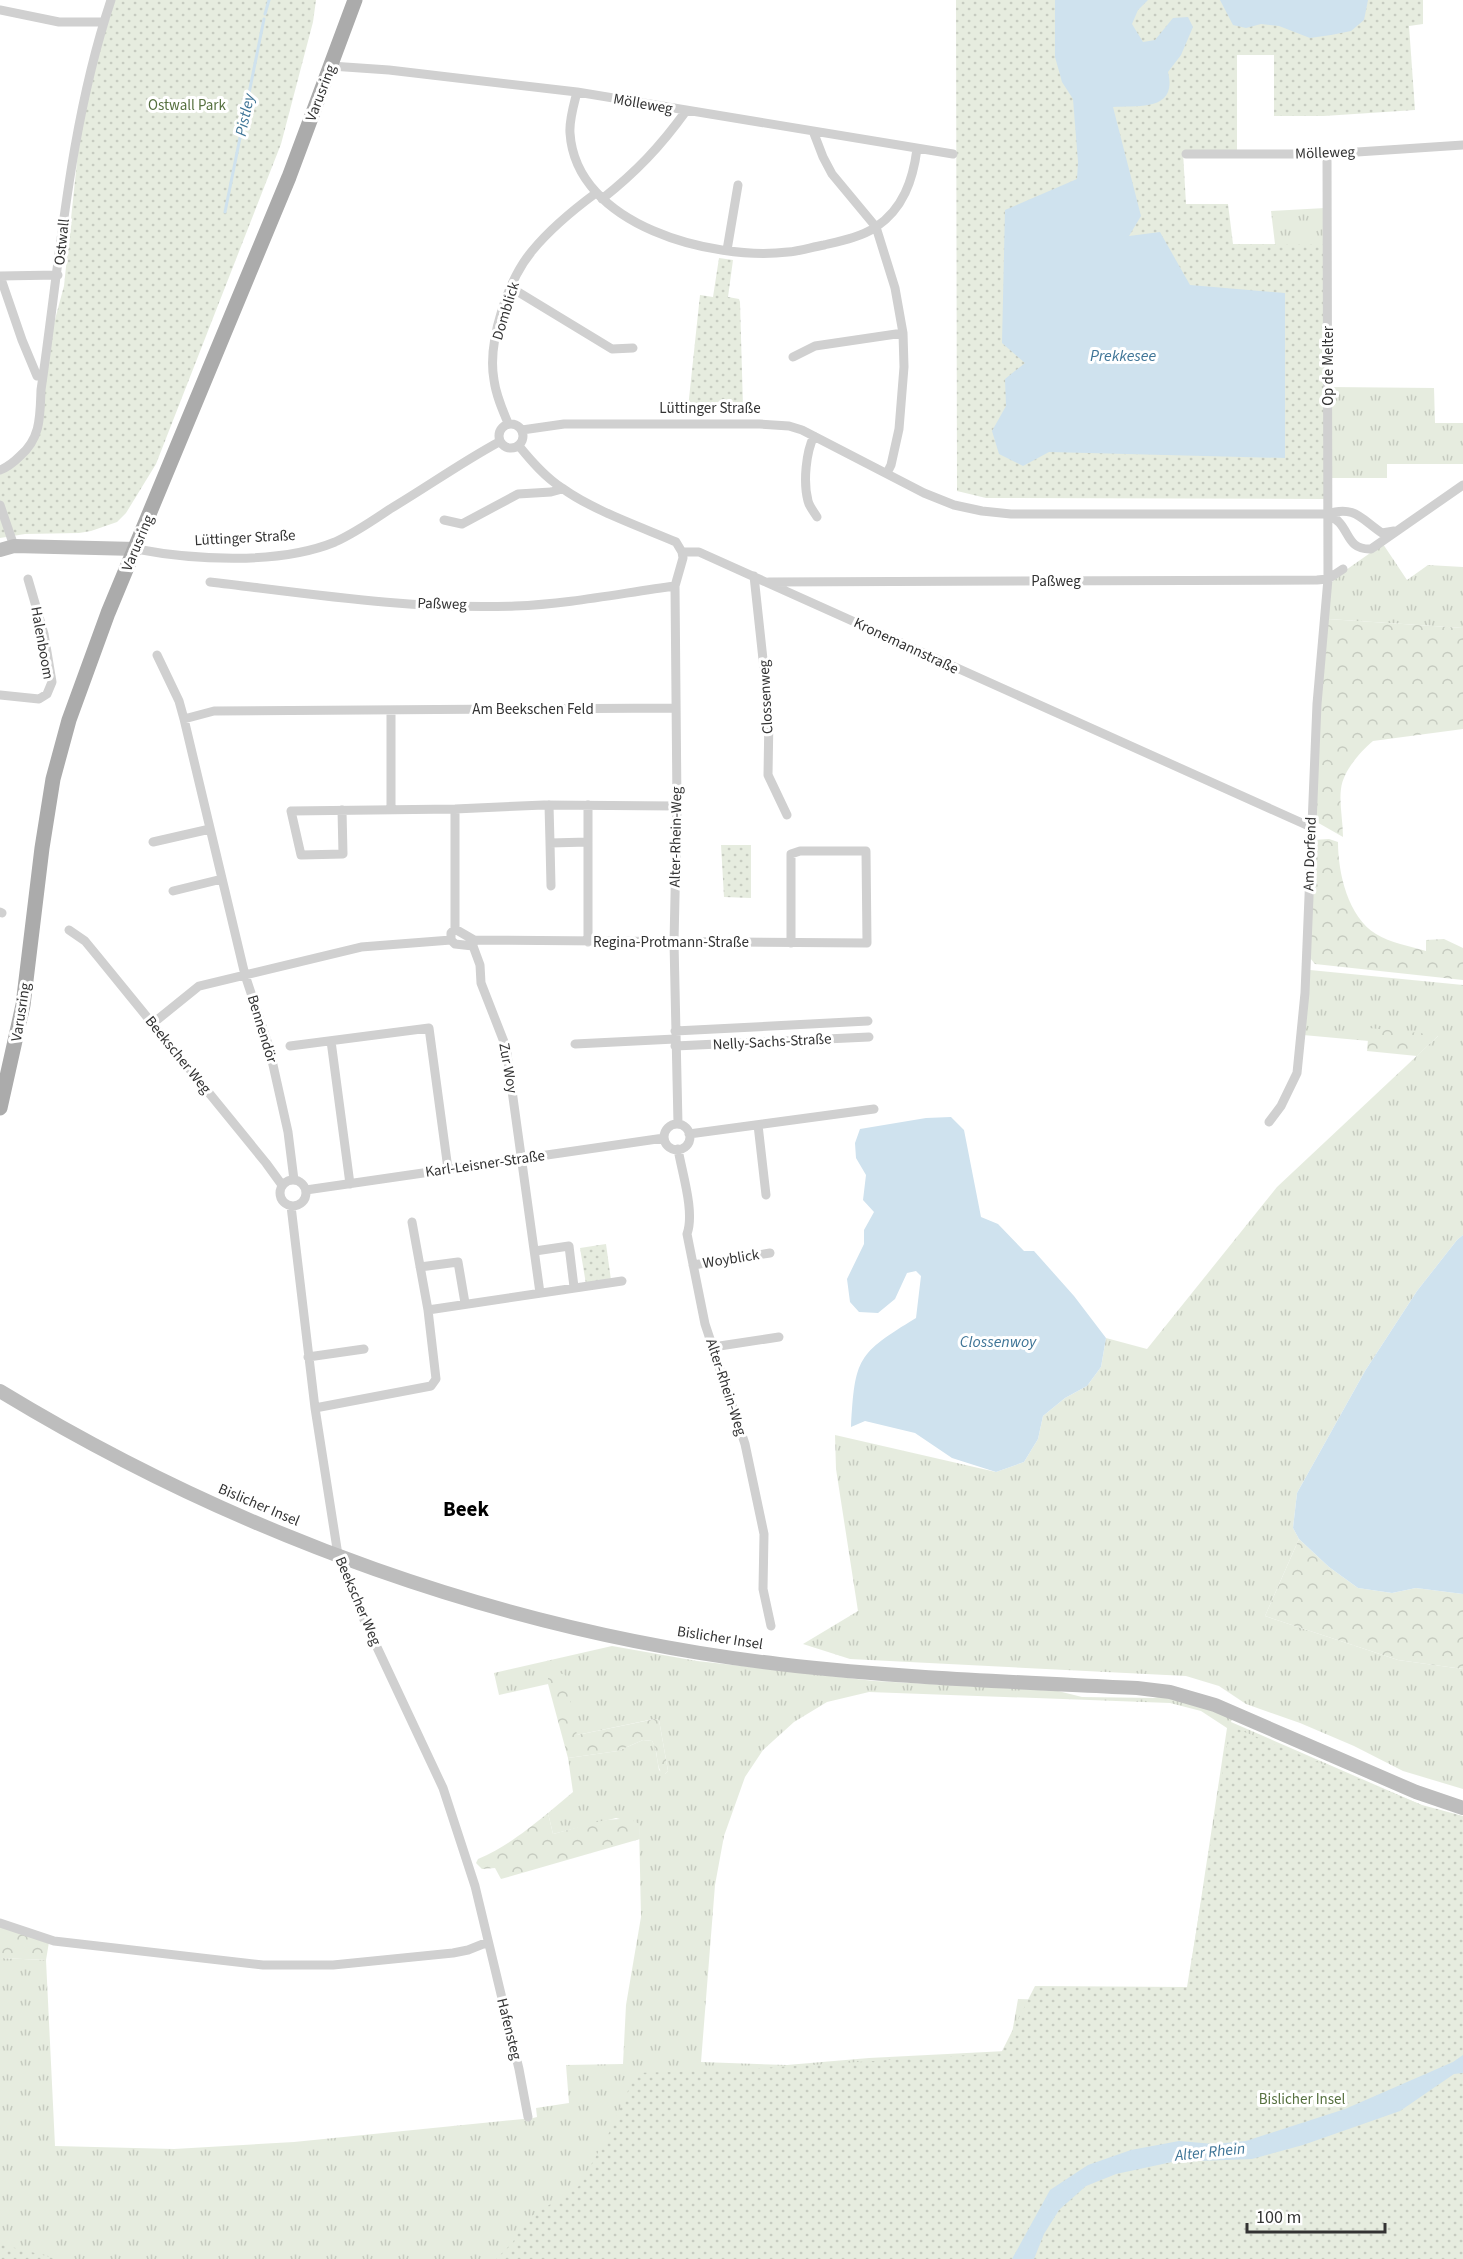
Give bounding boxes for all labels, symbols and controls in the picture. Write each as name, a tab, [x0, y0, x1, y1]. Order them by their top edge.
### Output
street label: Varusring	[301, 61, 342, 124]
street label: Mölleweg	[612, 88, 675, 120]
water label: Pistley	[230, 91, 260, 138]
park label: Ostwall Park	[148, 95, 227, 116]
street label: Mölleweg	[1295, 141, 1356, 165]
street label: Ostwall	[49, 217, 75, 266]
street label: Domblick	[487, 279, 525, 343]
street label: Op de Melter	[1318, 325, 1339, 406]
water label: Prekkesee	[1090, 345, 1156, 367]
street label: Lüttinger Straße	[659, 398, 761, 419]
street label: Varusring	[117, 511, 159, 574]
street label: Lüttinger Straße	[194, 525, 296, 551]
street label: Paßweg	[1031, 571, 1081, 592]
street label: Paßweg	[417, 593, 467, 615]
street label: Halenboom	[25, 605, 59, 681]
street label: Kronemannstraße	[850, 613, 962, 679]
street label: Clossenweg	[754, 659, 778, 735]
street label: Am Beekschen Feld	[472, 699, 594, 720]
street label: Alter-Rhein-Weg	[665, 786, 687, 888]
street label: Am Dorfend	[1298, 816, 1322, 892]
street label: Regina-Protmann-Straße	[593, 932, 749, 953]
street label: Varusring	[6, 981, 36, 1043]
street label: Bennendör	[242, 992, 283, 1066]
street label: Beekscher Weg	[140, 1012, 216, 1099]
street label: Nelly-Sachs-Straße	[712, 1028, 832, 1056]
street label: Zur Woy	[493, 1041, 523, 1095]
street label: Karl-Leisner-Straße	[424, 1145, 546, 1183]
street label: Woyblick	[701, 1244, 761, 1274]
water label: Clossenwoy	[960, 1331, 1037, 1353]
street label: Alter-Rhein-Weg	[700, 1336, 752, 1439]
street label: Bislicher Insel	[215, 1478, 303, 1532]
district label: Beek	[443, 1494, 489, 1524]
street label: Beekscher Weg	[330, 1553, 386, 1649]
street label: Bislicher Insel	[676, 1621, 765, 1655]
street label: Hafensteg	[491, 1996, 527, 2062]
park label: Bislicher Insel	[1259, 2089, 1346, 2110]
water label: Alter Rhein	[1173, 2137, 1246, 2167]
scale bar	[1247, 2196, 1385, 2234]
text: 100 m	[1256, 2205, 1301, 2230]

